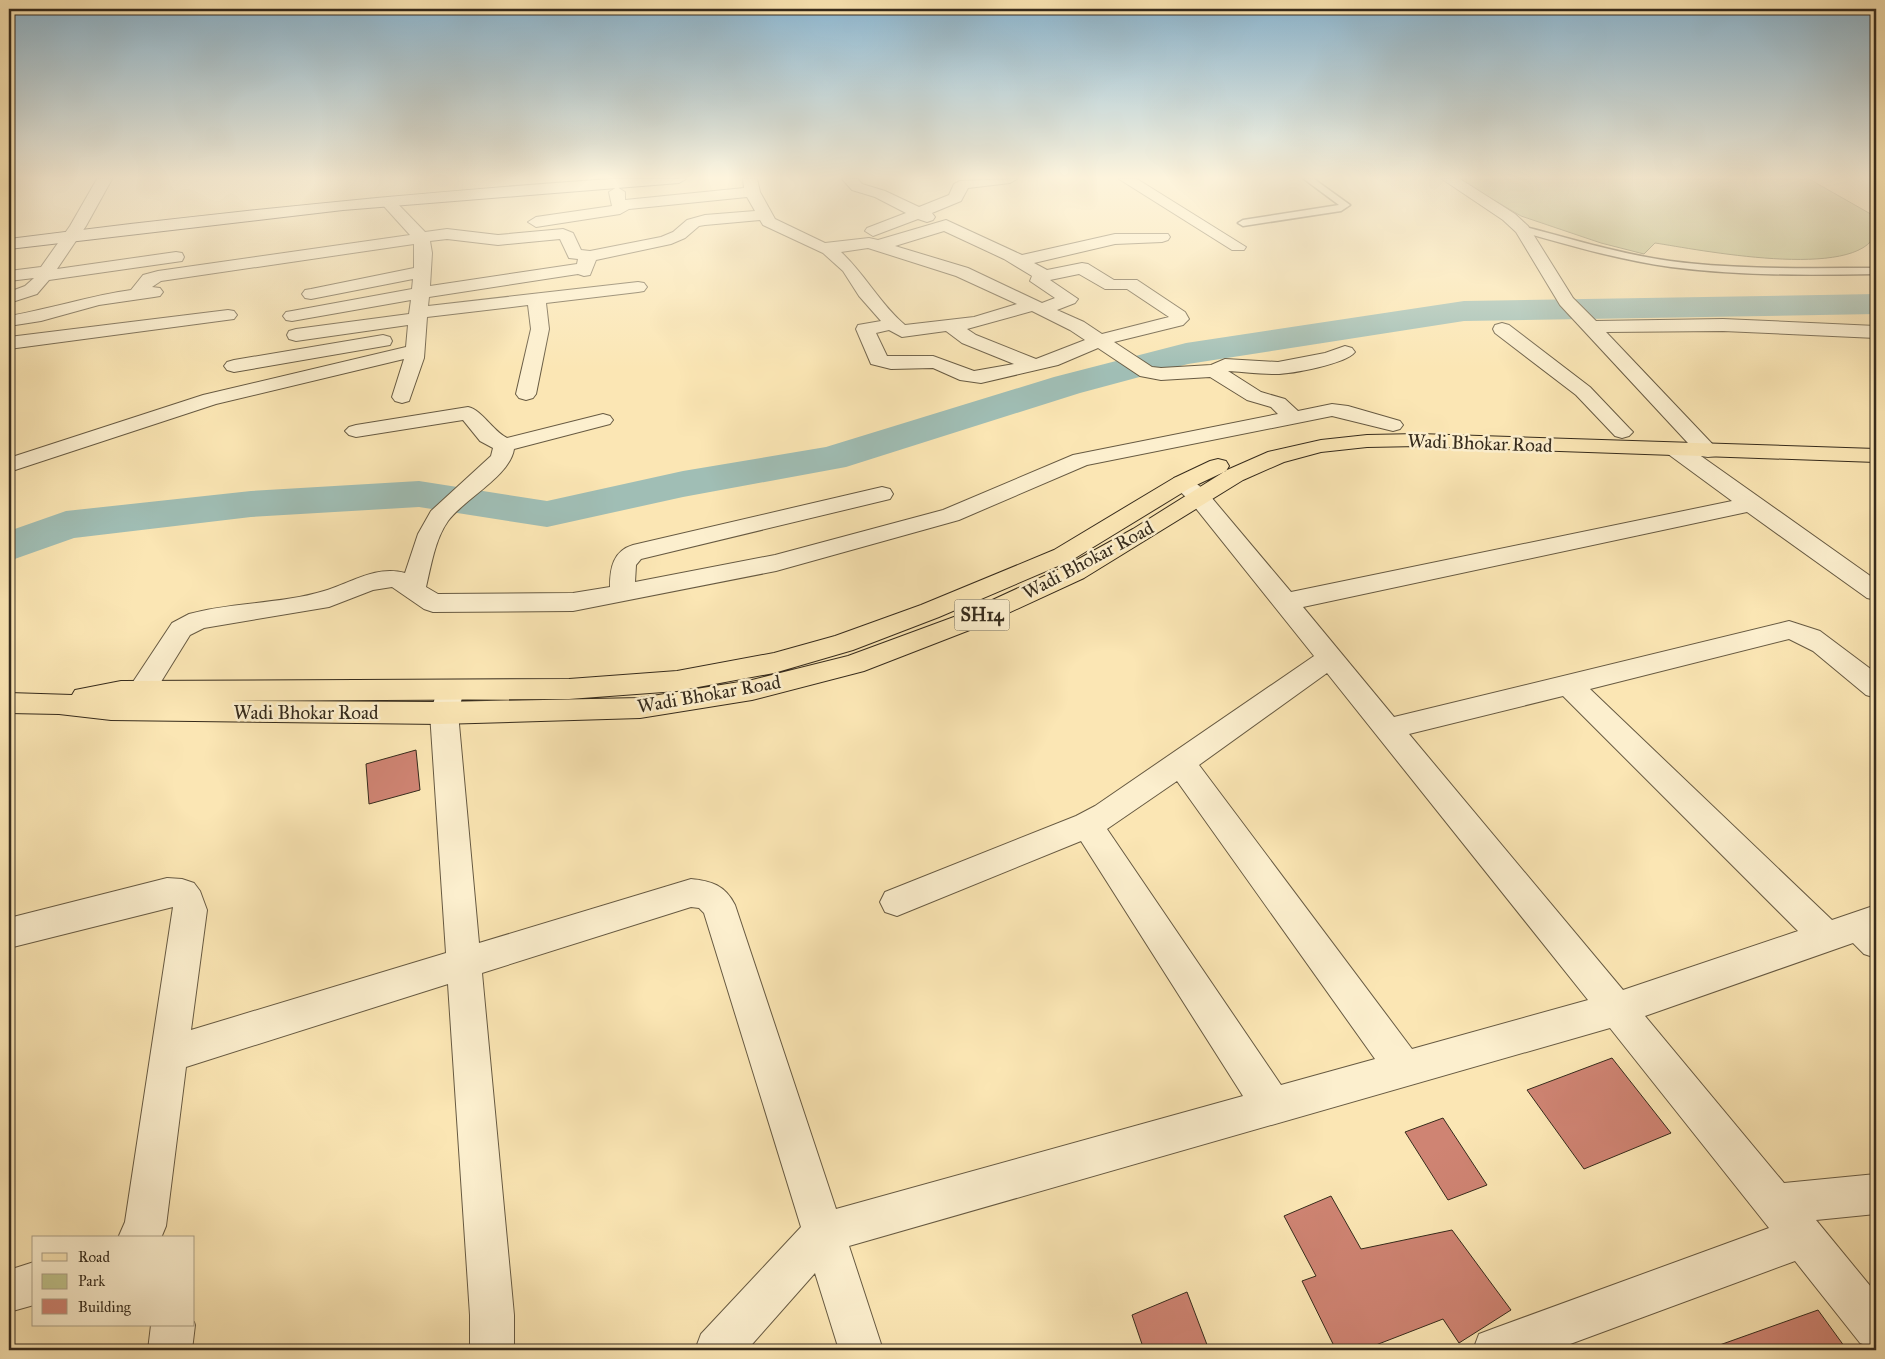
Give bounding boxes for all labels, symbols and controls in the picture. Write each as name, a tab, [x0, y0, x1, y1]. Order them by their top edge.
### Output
street label: Wadi Bhokar Road	[1407, 429, 1553, 457]
street label: Wadi Bhokar Road	[1018, 516, 1158, 604]
road number: SH14	[954, 600, 1010, 630]
street label: Wadi Bhokar Road	[635, 670, 783, 718]
street label: Wadi Bhokar Road	[233, 701, 379, 724]
legend	[32, 1236, 195, 1326]
text: Road	[78, 1248, 110, 1266]
text: Park	[78, 1272, 105, 1290]
text: Building	[78, 1298, 132, 1316]

